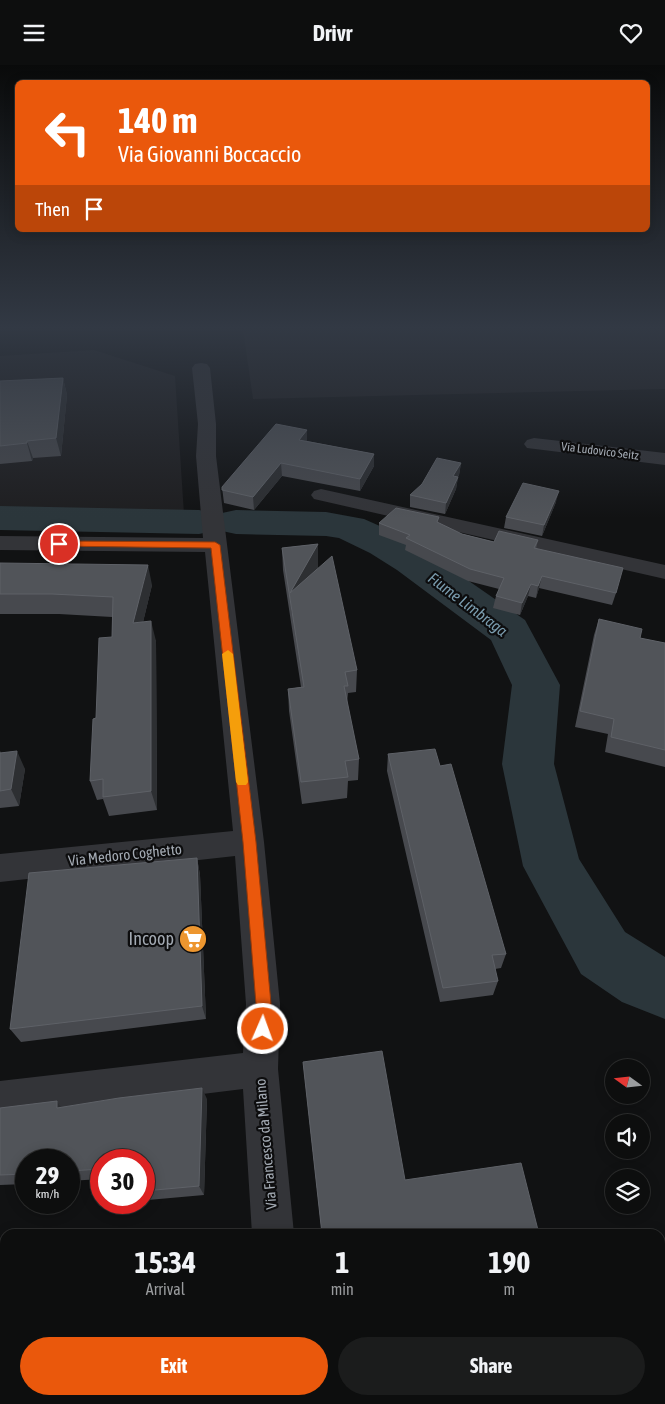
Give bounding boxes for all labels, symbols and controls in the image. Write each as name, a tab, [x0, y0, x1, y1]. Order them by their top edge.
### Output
icon: menu	[20, 19, 48, 47]
icon: heart	[617, 19, 645, 47]
text: Drivr	[313, 20, 352, 46]
icon: left	[35, 100, 100, 165]
text: 140 m	[118, 100, 197, 140]
text: Via Giovanni Boccaccio	[118, 141, 301, 167]
icon: arrive	[80, 195, 108, 223]
text: Then	[35, 198, 70, 220]
street label: Via Ludovico Seitz	[560, 439, 640, 463]
pin	[38, 523, 80, 565]
icon: arrive	[45, 530, 73, 558]
water label: Fiume Limbraga	[424, 568, 511, 641]
street label: Via Medoro Coghetto	[67, 840, 183, 869]
supermarket icon: Incoop	[178, 924, 208, 954]
place label: Incoop	[129, 928, 174, 949]
position arrow	[236, 1002, 288, 1054]
north arrow	[605, 1059, 650, 1104]
map controls	[605, 1059, 650, 1214]
street label: Via Francesco da Milano	[251, 1078, 280, 1210]
button: sound	[605, 1114, 650, 1159]
speed limit sign: 30	[90, 1149, 155, 1214]
text: 29	[36, 1161, 59, 1189]
button: layers	[605, 1169, 650, 1214]
text: km/h	[36, 1187, 59, 1201]
text: 15:34	[134, 1245, 196, 1279]
text: 1	[335, 1245, 349, 1279]
text: 190	[488, 1245, 530, 1279]
text: Arrival	[146, 1280, 185, 1298]
text: min	[331, 1280, 354, 1298]
text: m	[504, 1280, 515, 1298]
button: Exit	[20, 1337, 328, 1395]
button: Share	[338, 1337, 645, 1395]

